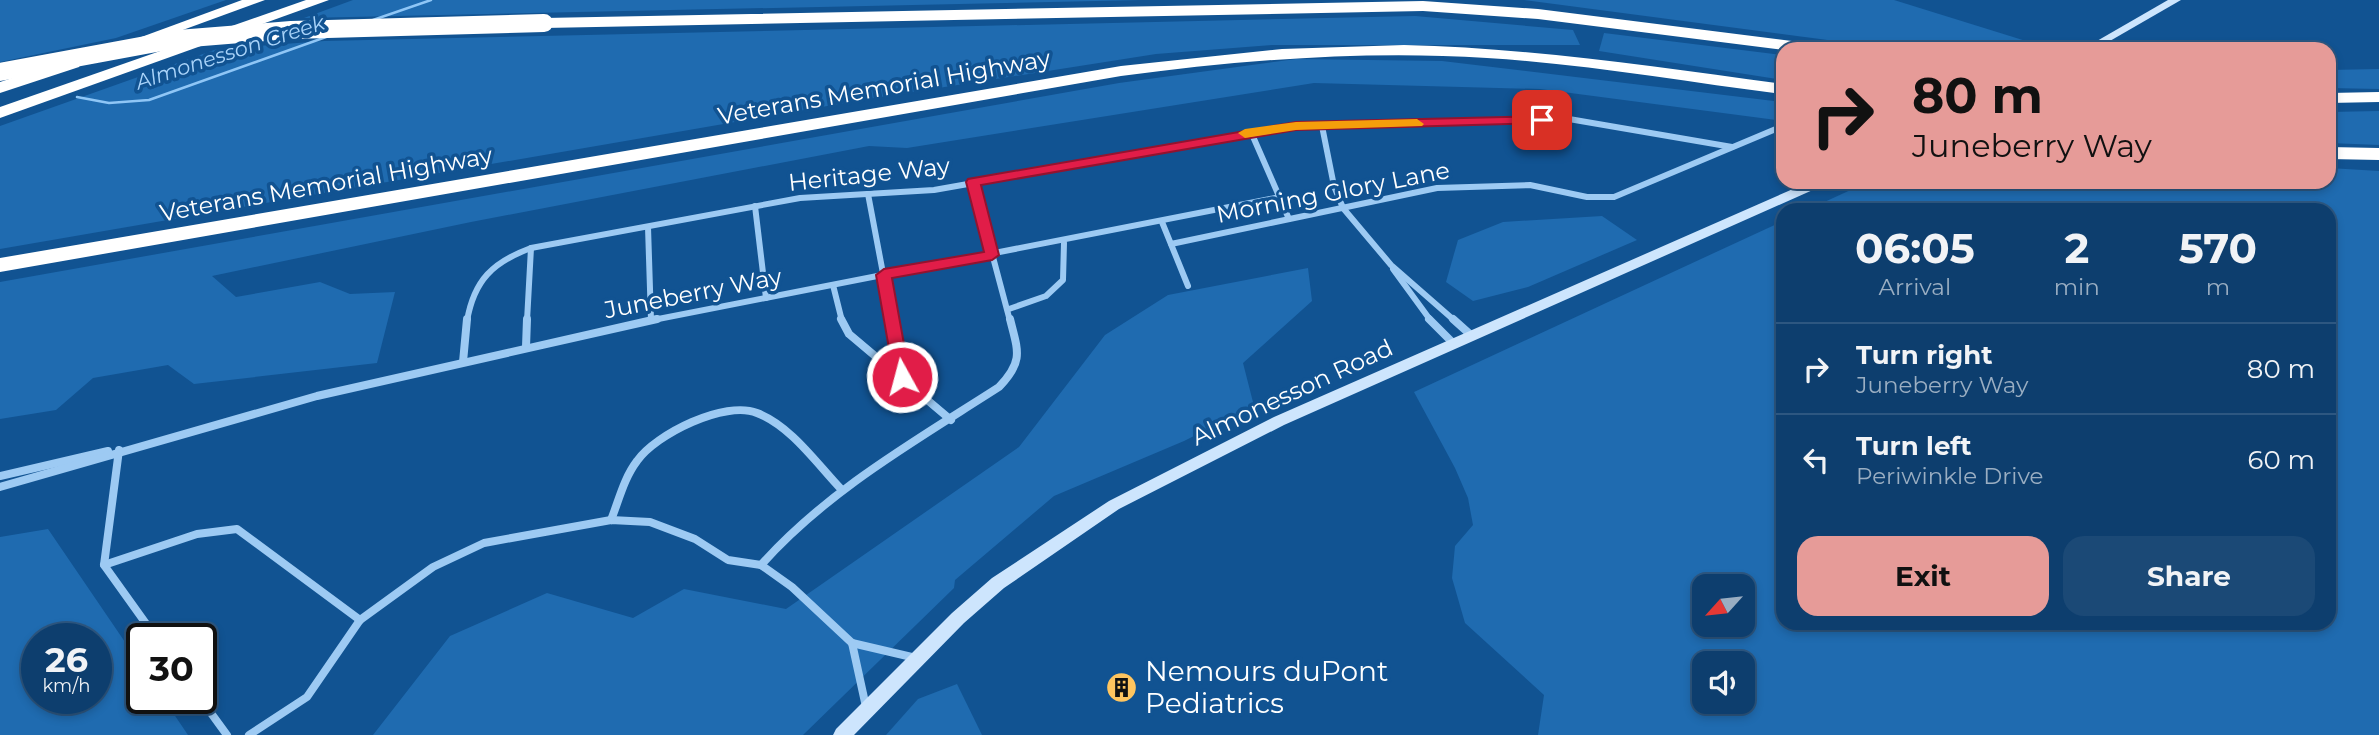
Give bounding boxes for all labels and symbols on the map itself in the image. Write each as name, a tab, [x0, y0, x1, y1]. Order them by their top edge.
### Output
water label: Almonesson Creek	[130, 9, 329, 95]
street label: Veterans Memorial Highway	[715, 43, 1053, 131]
pin	[1512, 90, 1572, 150]
street label: Veterans Memorial Highway	[157, 140, 495, 228]
street label: Heritage Way	[787, 151, 951, 197]
street label: Morning Glory Lane	[1214, 155, 1452, 229]
street label: Juneberry Way	[601, 262, 784, 325]
street label: Almonesson Road	[1187, 333, 1397, 451]
position arrow	[865, 340, 939, 414]
north arrow	[1692, 574, 1755, 637]
speed limit sign: 30	[126, 623, 217, 714]
place label: Nemours duPont Pediatrics	[1145, 654, 1388, 720]
building icon: Nemours duPont Pediatrics	[1105, 670, 1139, 704]

